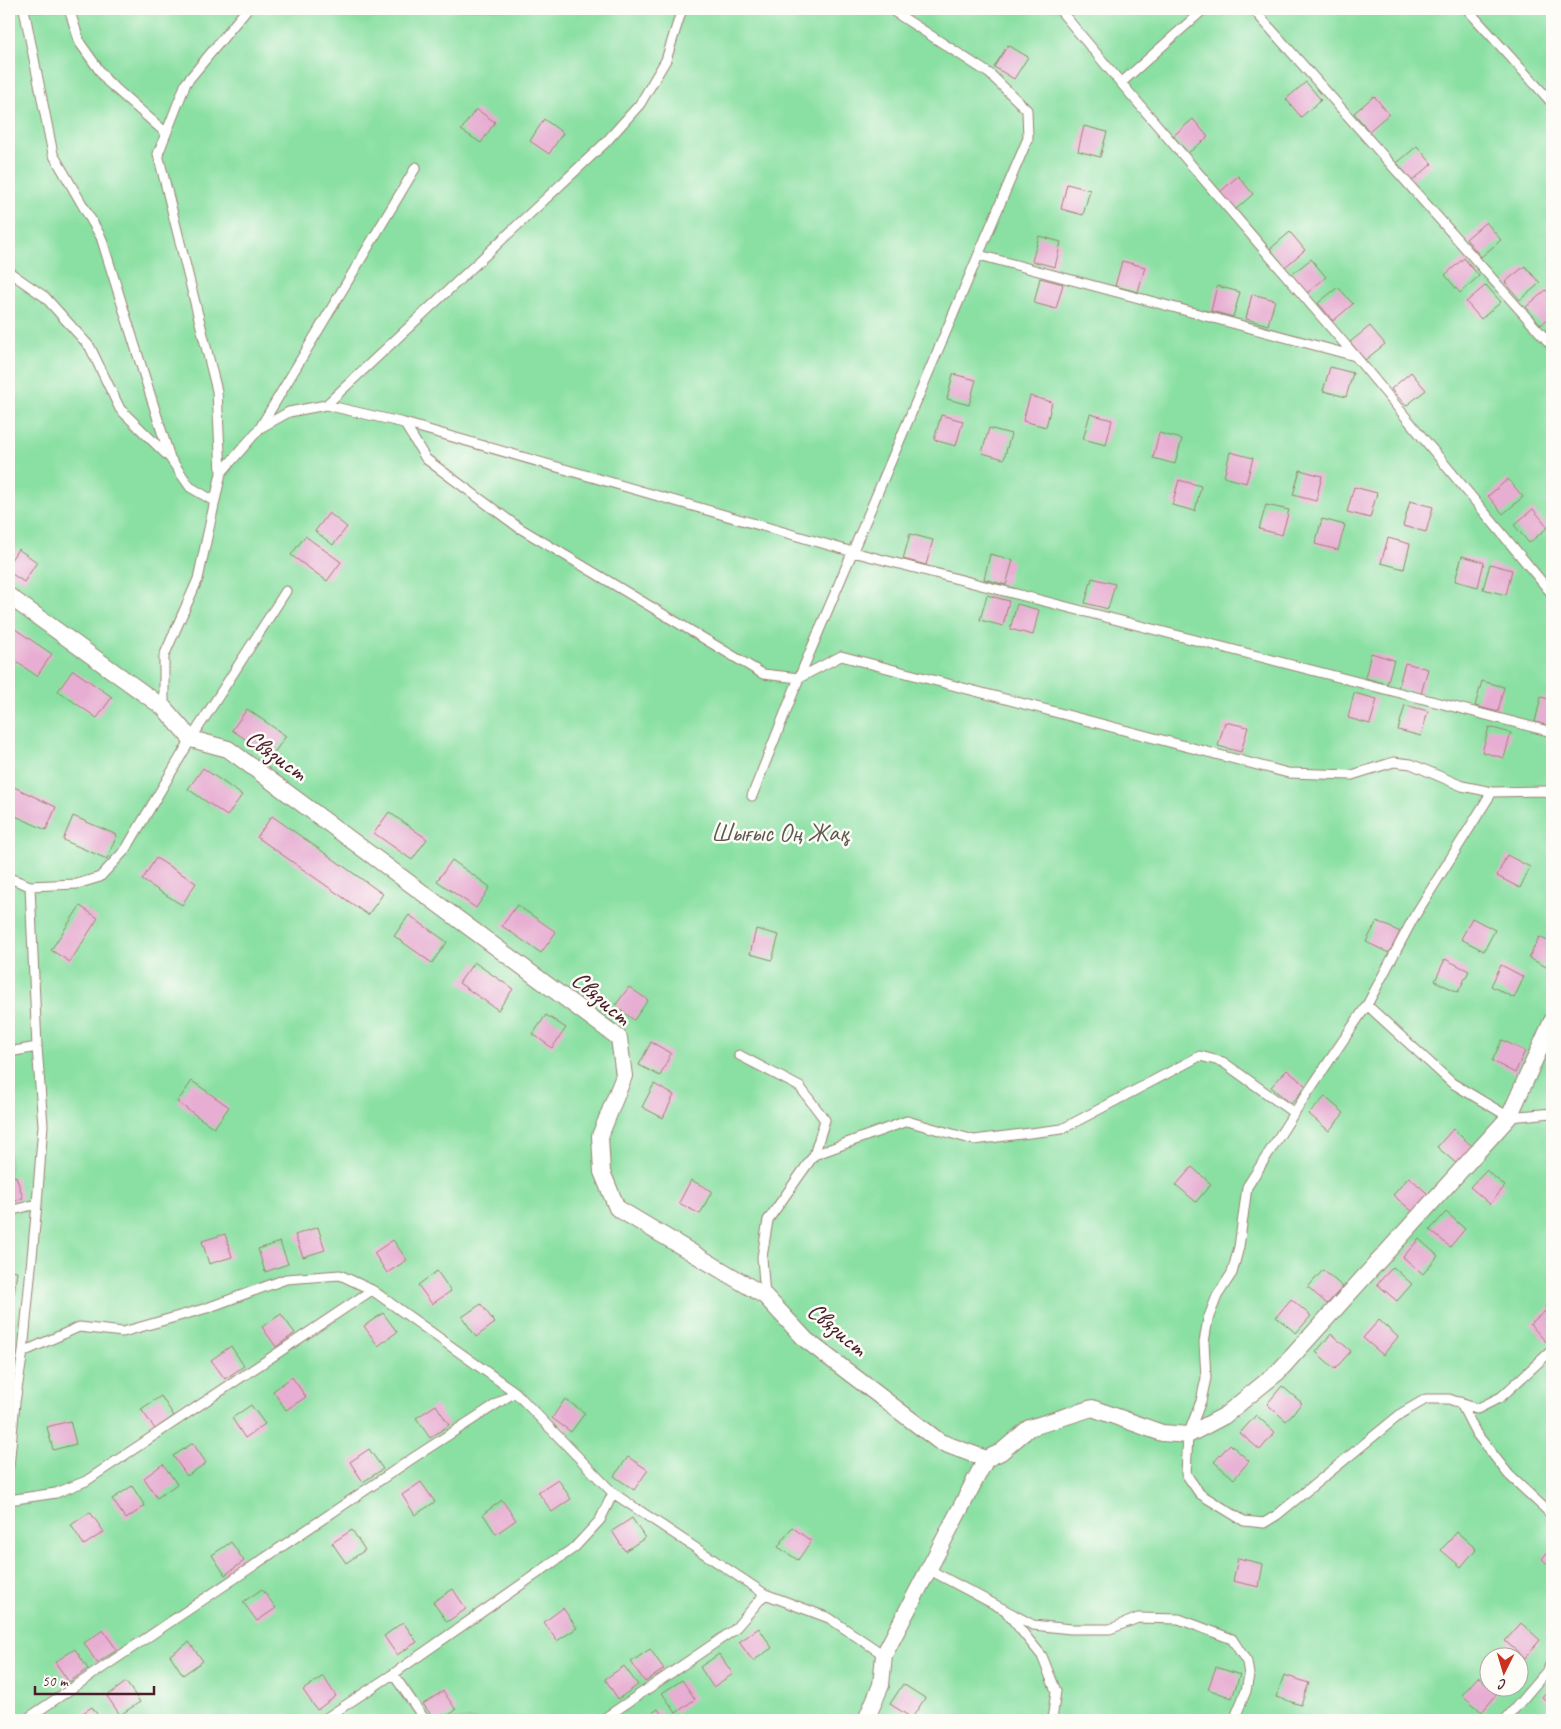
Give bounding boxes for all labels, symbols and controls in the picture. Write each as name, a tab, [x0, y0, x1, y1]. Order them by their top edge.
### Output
street label: Связист	[239, 722, 315, 789]
park label: Шығыс Оң Жақ	[711, 817, 851, 849]
street label: Связист	[565, 964, 639, 1034]
street label: Связист	[801, 1295, 875, 1365]
north arrow	[1478, 1646, 1528, 1696]
scale bar	[35, 1664, 154, 1696]
text: 50 m	[42, 1672, 69, 1691]
text: С	[1497, 1675, 1507, 1693]

